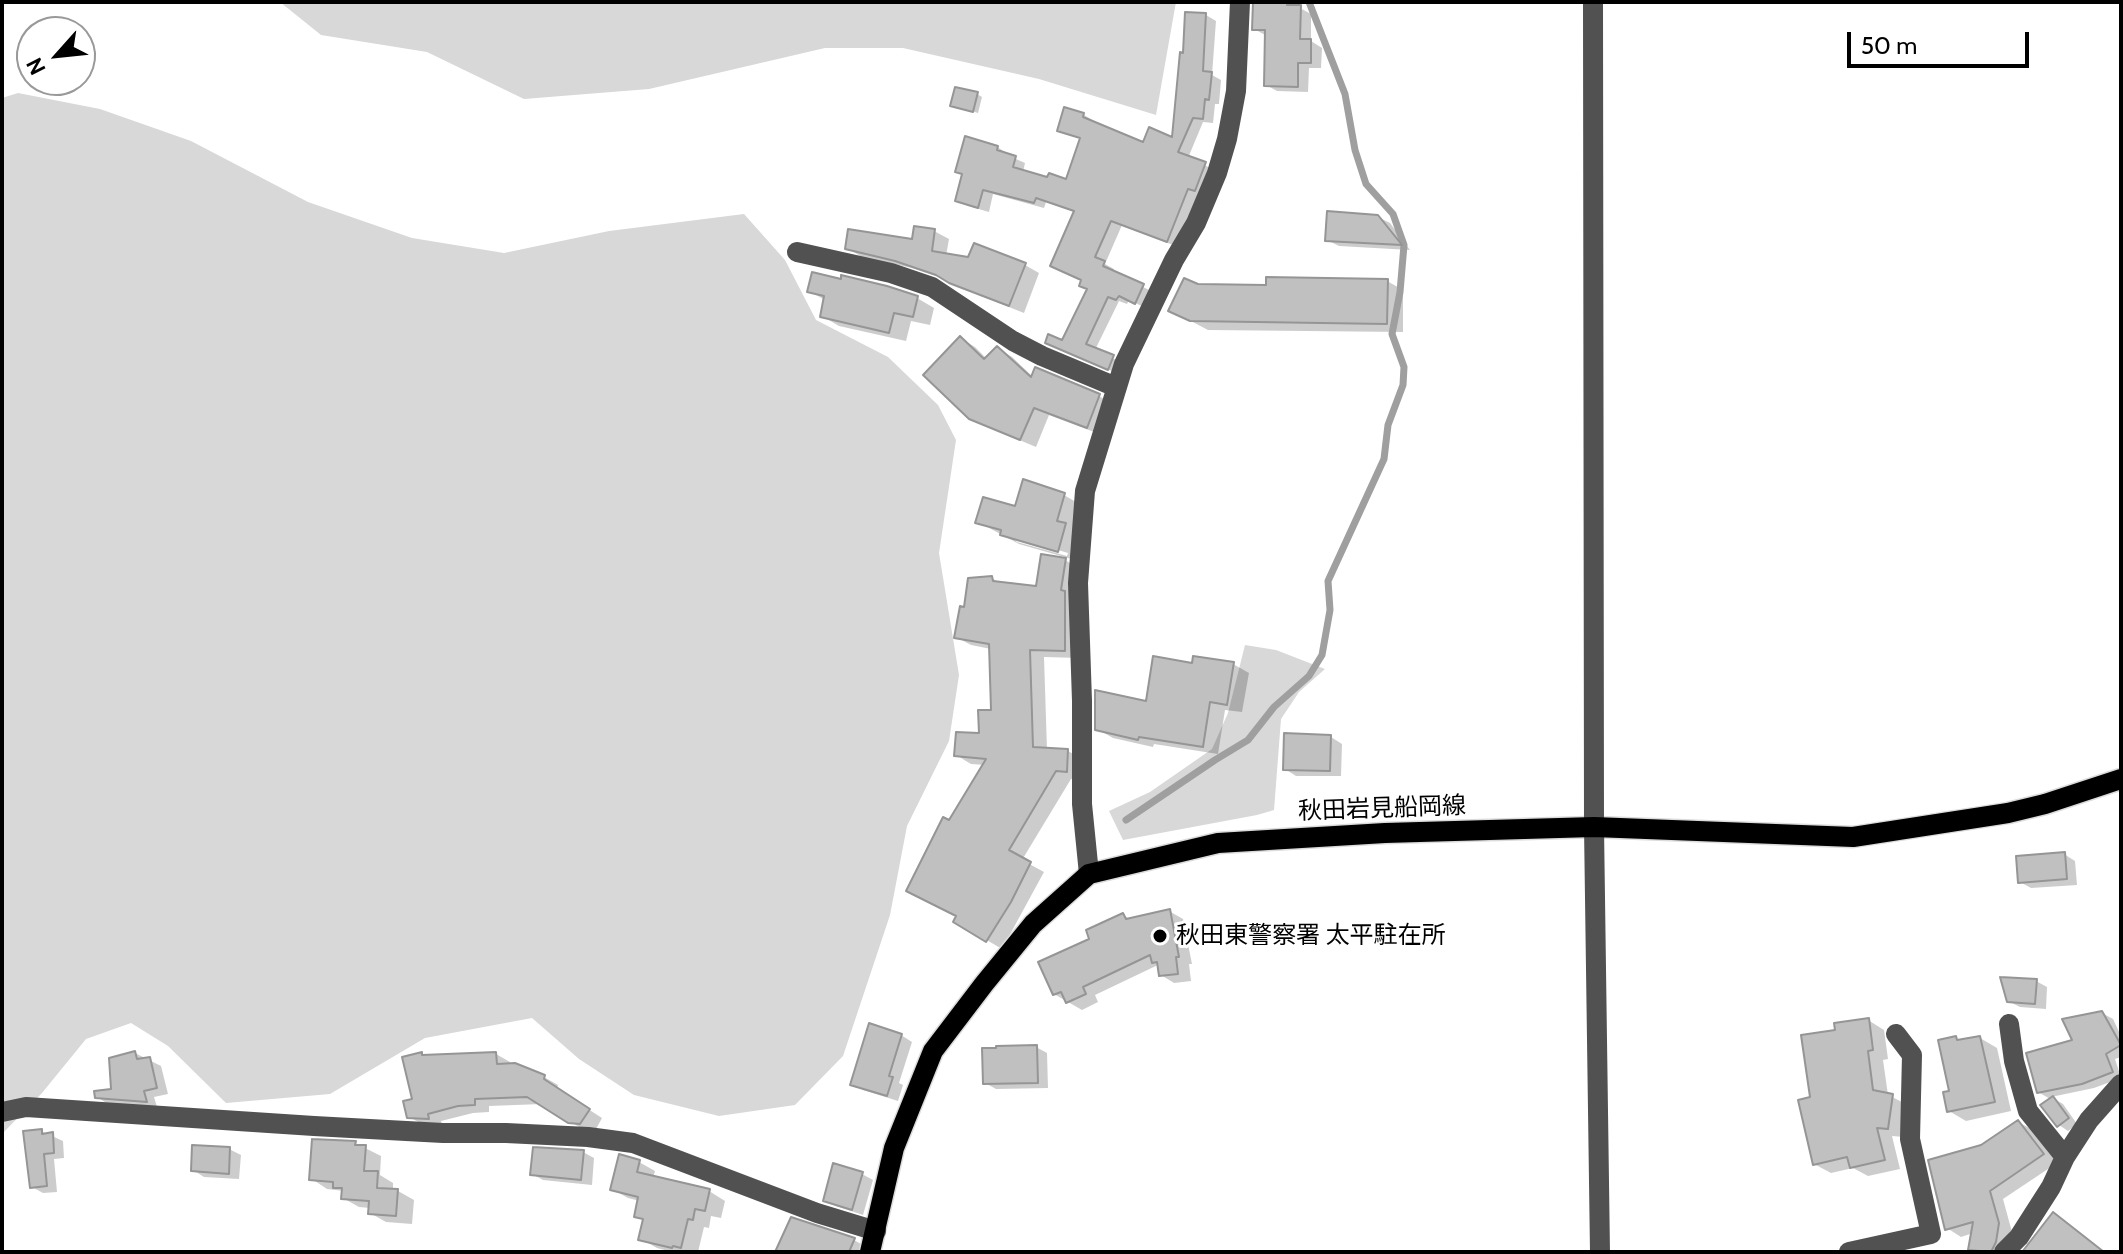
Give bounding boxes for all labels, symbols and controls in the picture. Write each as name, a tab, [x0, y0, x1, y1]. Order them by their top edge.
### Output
north arrow	[16, 16, 96, 96]
scale bar	[1851, 16, 2033, 66]
text: 50 m	[1861, 31, 1917, 60]
text: N	[20, 53, 52, 79]
street label: 秋田岩見船岡線	[1298, 792, 1466, 826]
place label: 秋田東警察署 太平駐在所	[1176, 922, 1445, 950]
marker: 秋田東警察署 太平駐在所	[1151, 927, 1169, 945]

